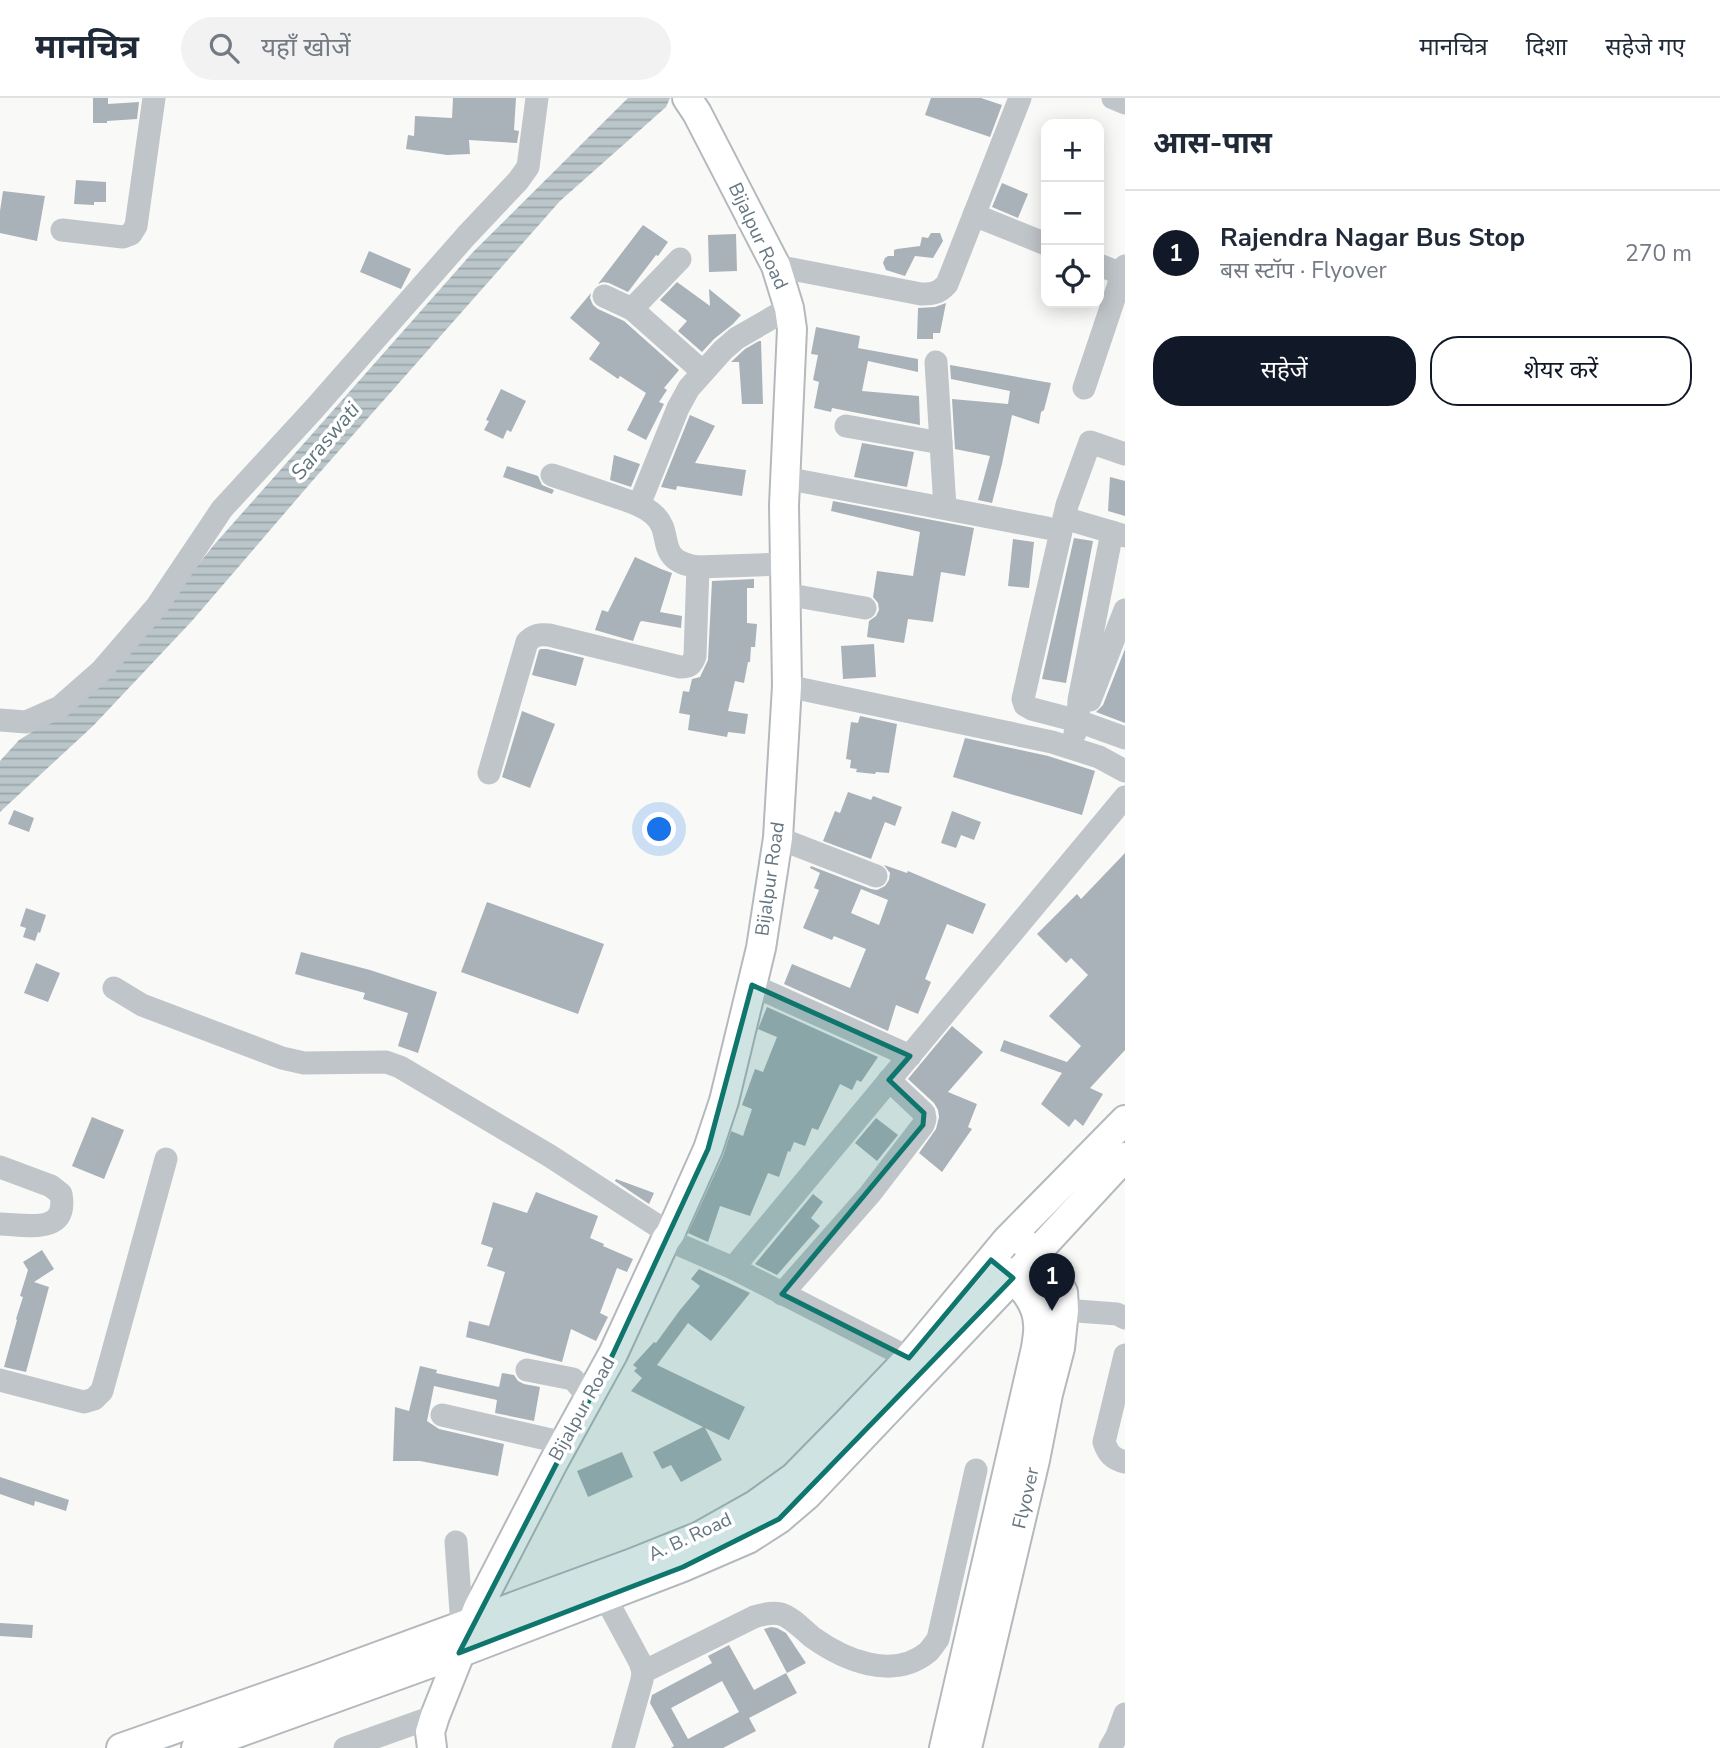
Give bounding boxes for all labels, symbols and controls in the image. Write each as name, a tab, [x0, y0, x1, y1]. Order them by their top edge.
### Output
search box	[181, 17, 671, 80]
text: मानचित्र	[35, 25, 139, 70]
icon: search	[205, 29, 243, 67]
text: यहाँ खोजें	[261, 30, 351, 65]
text: मानचित्र	[1419, 31, 1488, 63]
text: दिशा	[1526, 31, 1567, 63]
text: सहेजे गए	[1605, 31, 1685, 63]
map controls	[1041, 119, 1104, 308]
button: +	[1041, 119, 1104, 182]
text: आस-पास	[1153, 123, 1272, 164]
street label: Bijalpur Road	[722, 178, 794, 294]
button: −	[1041, 182, 1104, 245]
text: Rajendra Nagar Bus Stop	[1220, 220, 1525, 255]
text: 1	[1169, 238, 1183, 269]
text: 270 m	[1625, 238, 1692, 269]
button: locate	[1041, 245, 1104, 308]
text: बस स्टॉप · Flyover	[1220, 255, 1387, 286]
button: सहेजें	[1153, 336, 1416, 406]
button: शेयर करें	[1430, 336, 1692, 406]
water label: Saraswati	[284, 395, 366, 486]
your location	[642, 812, 676, 846]
street label: Bijalpur Road	[749, 820, 791, 938]
pin: 1	[1029, 1253, 1075, 1311]
street label: Bijalpur Road	[543, 1352, 621, 1466]
street label: Flyover	[1006, 1464, 1046, 1531]
street label: A. B. Road	[644, 1506, 736, 1568]

